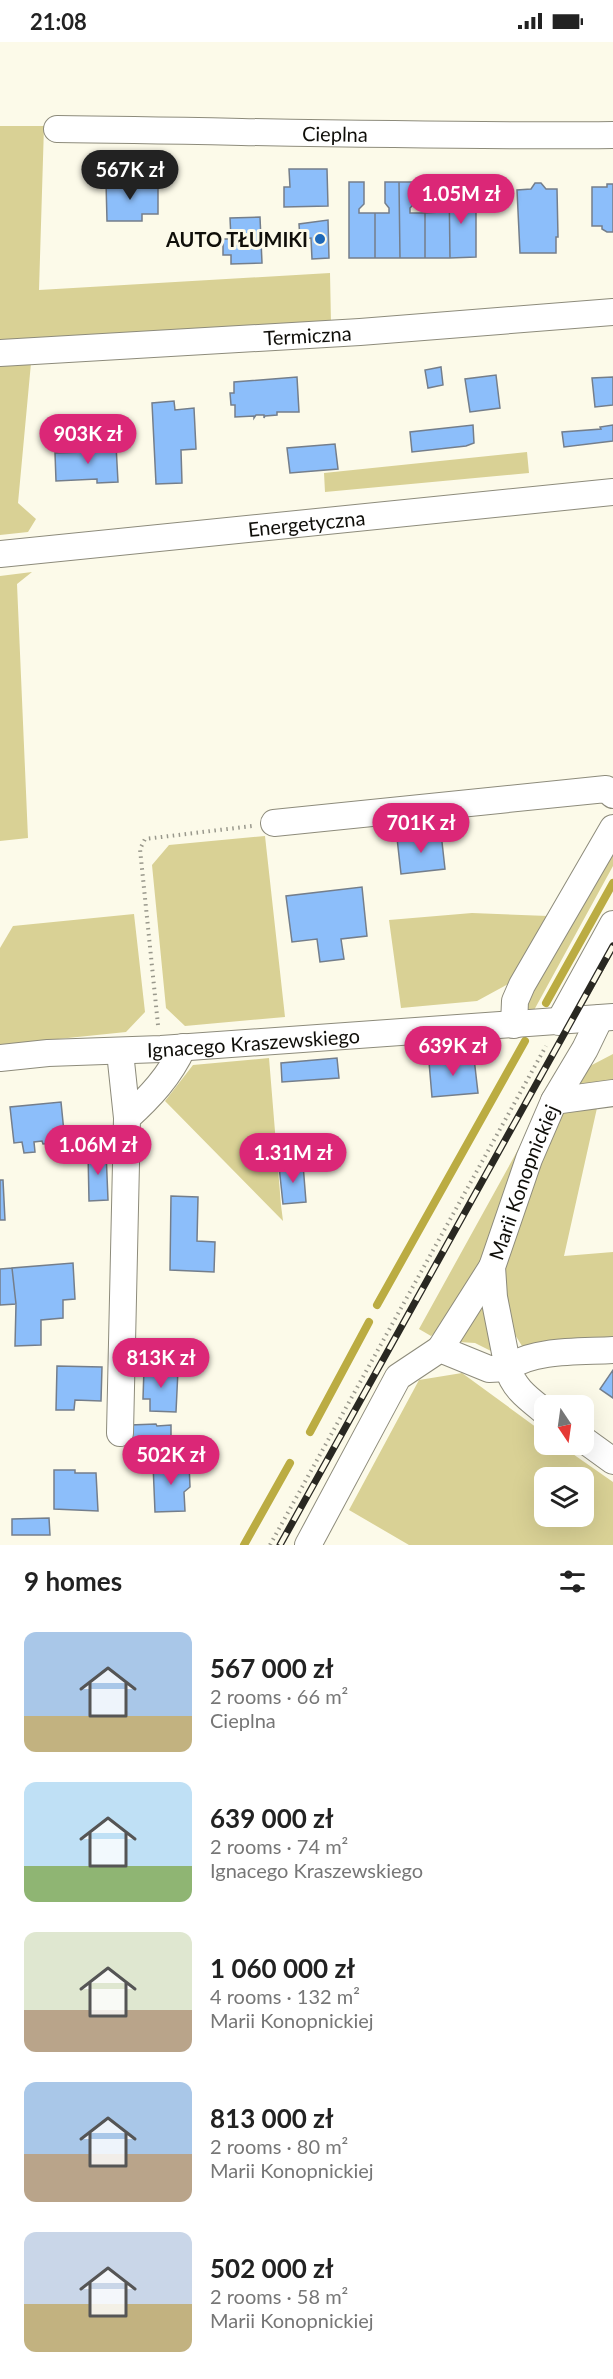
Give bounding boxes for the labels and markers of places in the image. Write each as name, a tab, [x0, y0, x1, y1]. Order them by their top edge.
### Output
pin: 567K zł	[75, 150, 185, 201]
pin: 1.05M zł	[399, 174, 523, 225]
place label: AUTO TŁUMIKI	[165, 227, 308, 251]
marker: AUTO TŁUMIKI	[313, 232, 327, 246]
pin: 903K zł	[33, 414, 143, 465]
pin: 701K zł	[366, 803, 476, 854]
pin: 639K zł	[398, 1026, 508, 1077]
pin: 1.06M zł	[36, 1125, 160, 1176]
pin: 1.31M zł	[231, 1133, 355, 1184]
pin: 813K zł	[106, 1338, 216, 1389]
pin: 502K zł	[116, 1435, 226, 1486]

